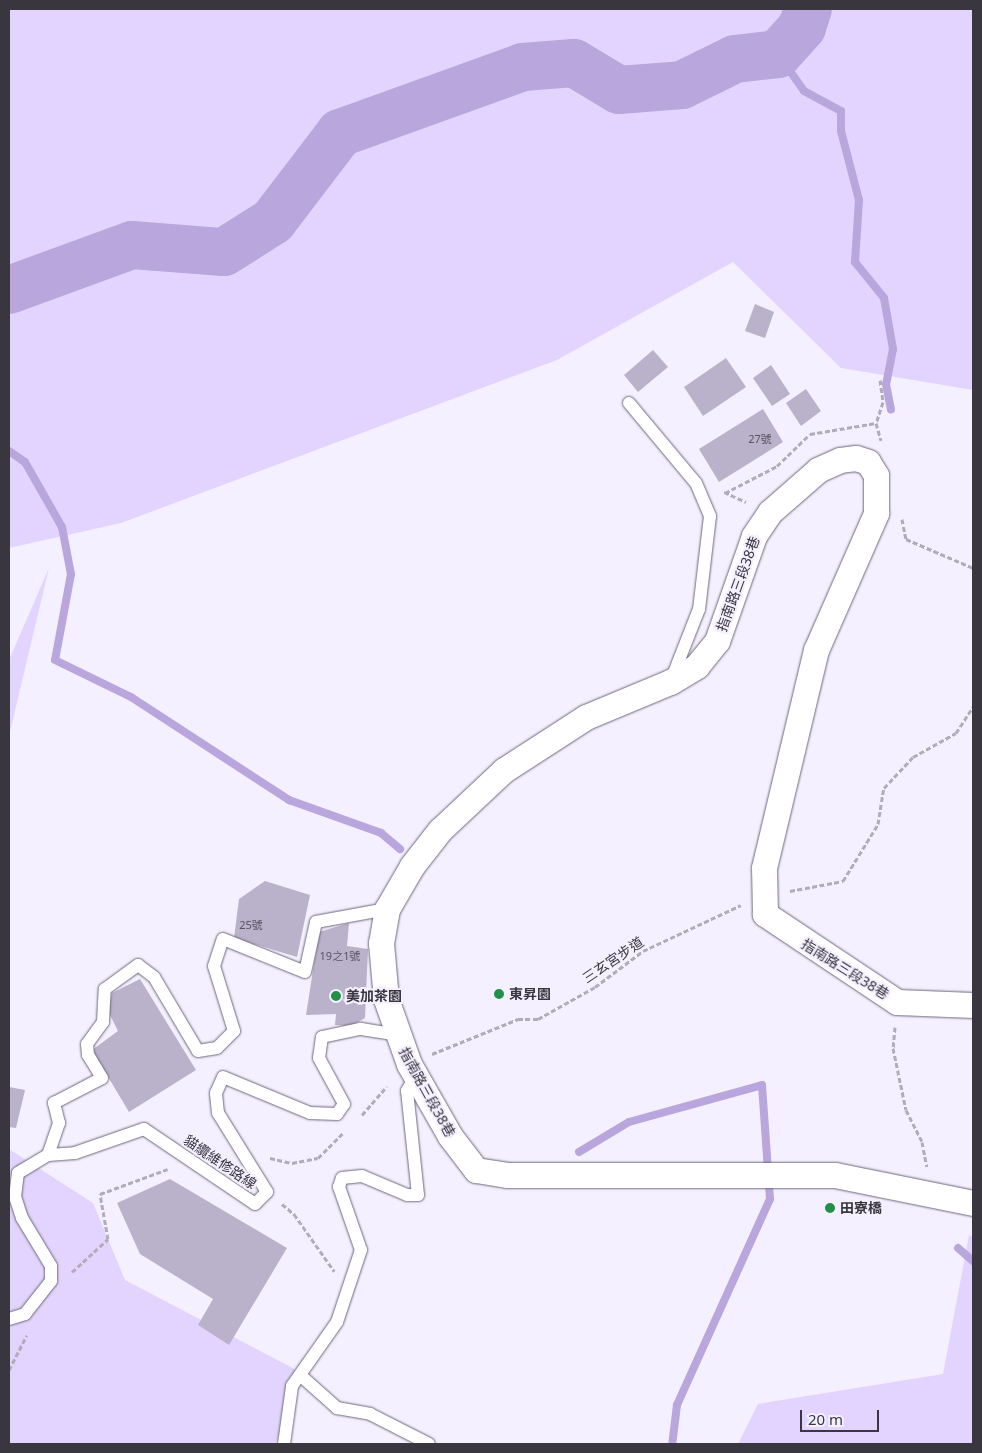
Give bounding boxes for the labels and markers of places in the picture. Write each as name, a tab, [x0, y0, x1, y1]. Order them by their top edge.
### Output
place label: 東昇園	[509, 986, 551, 1002]
place label: 美加茶園	[346, 988, 402, 1004]
marker: 東昇園	[493, 988, 505, 1000]
marker: 美加茶園	[330, 990, 342, 1002]
place label: 田寮橋	[840, 1200, 882, 1216]
marker: 田寮橋	[824, 1202, 836, 1214]

